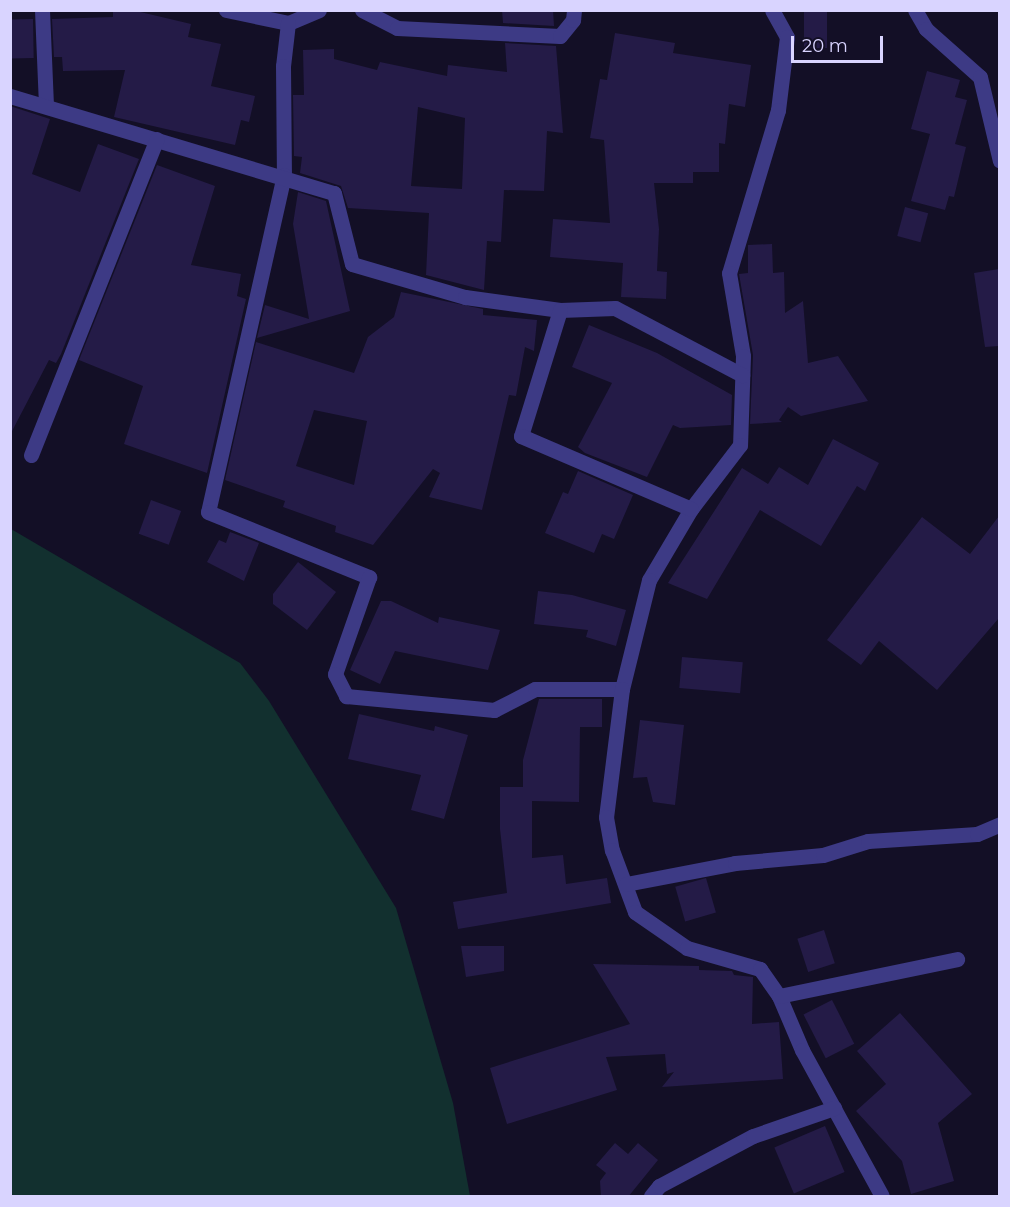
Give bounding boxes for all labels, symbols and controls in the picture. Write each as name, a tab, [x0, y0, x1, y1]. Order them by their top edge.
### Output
scale bar	[794, 24, 886, 62]
text: 20 m	[802, 35, 848, 57]

